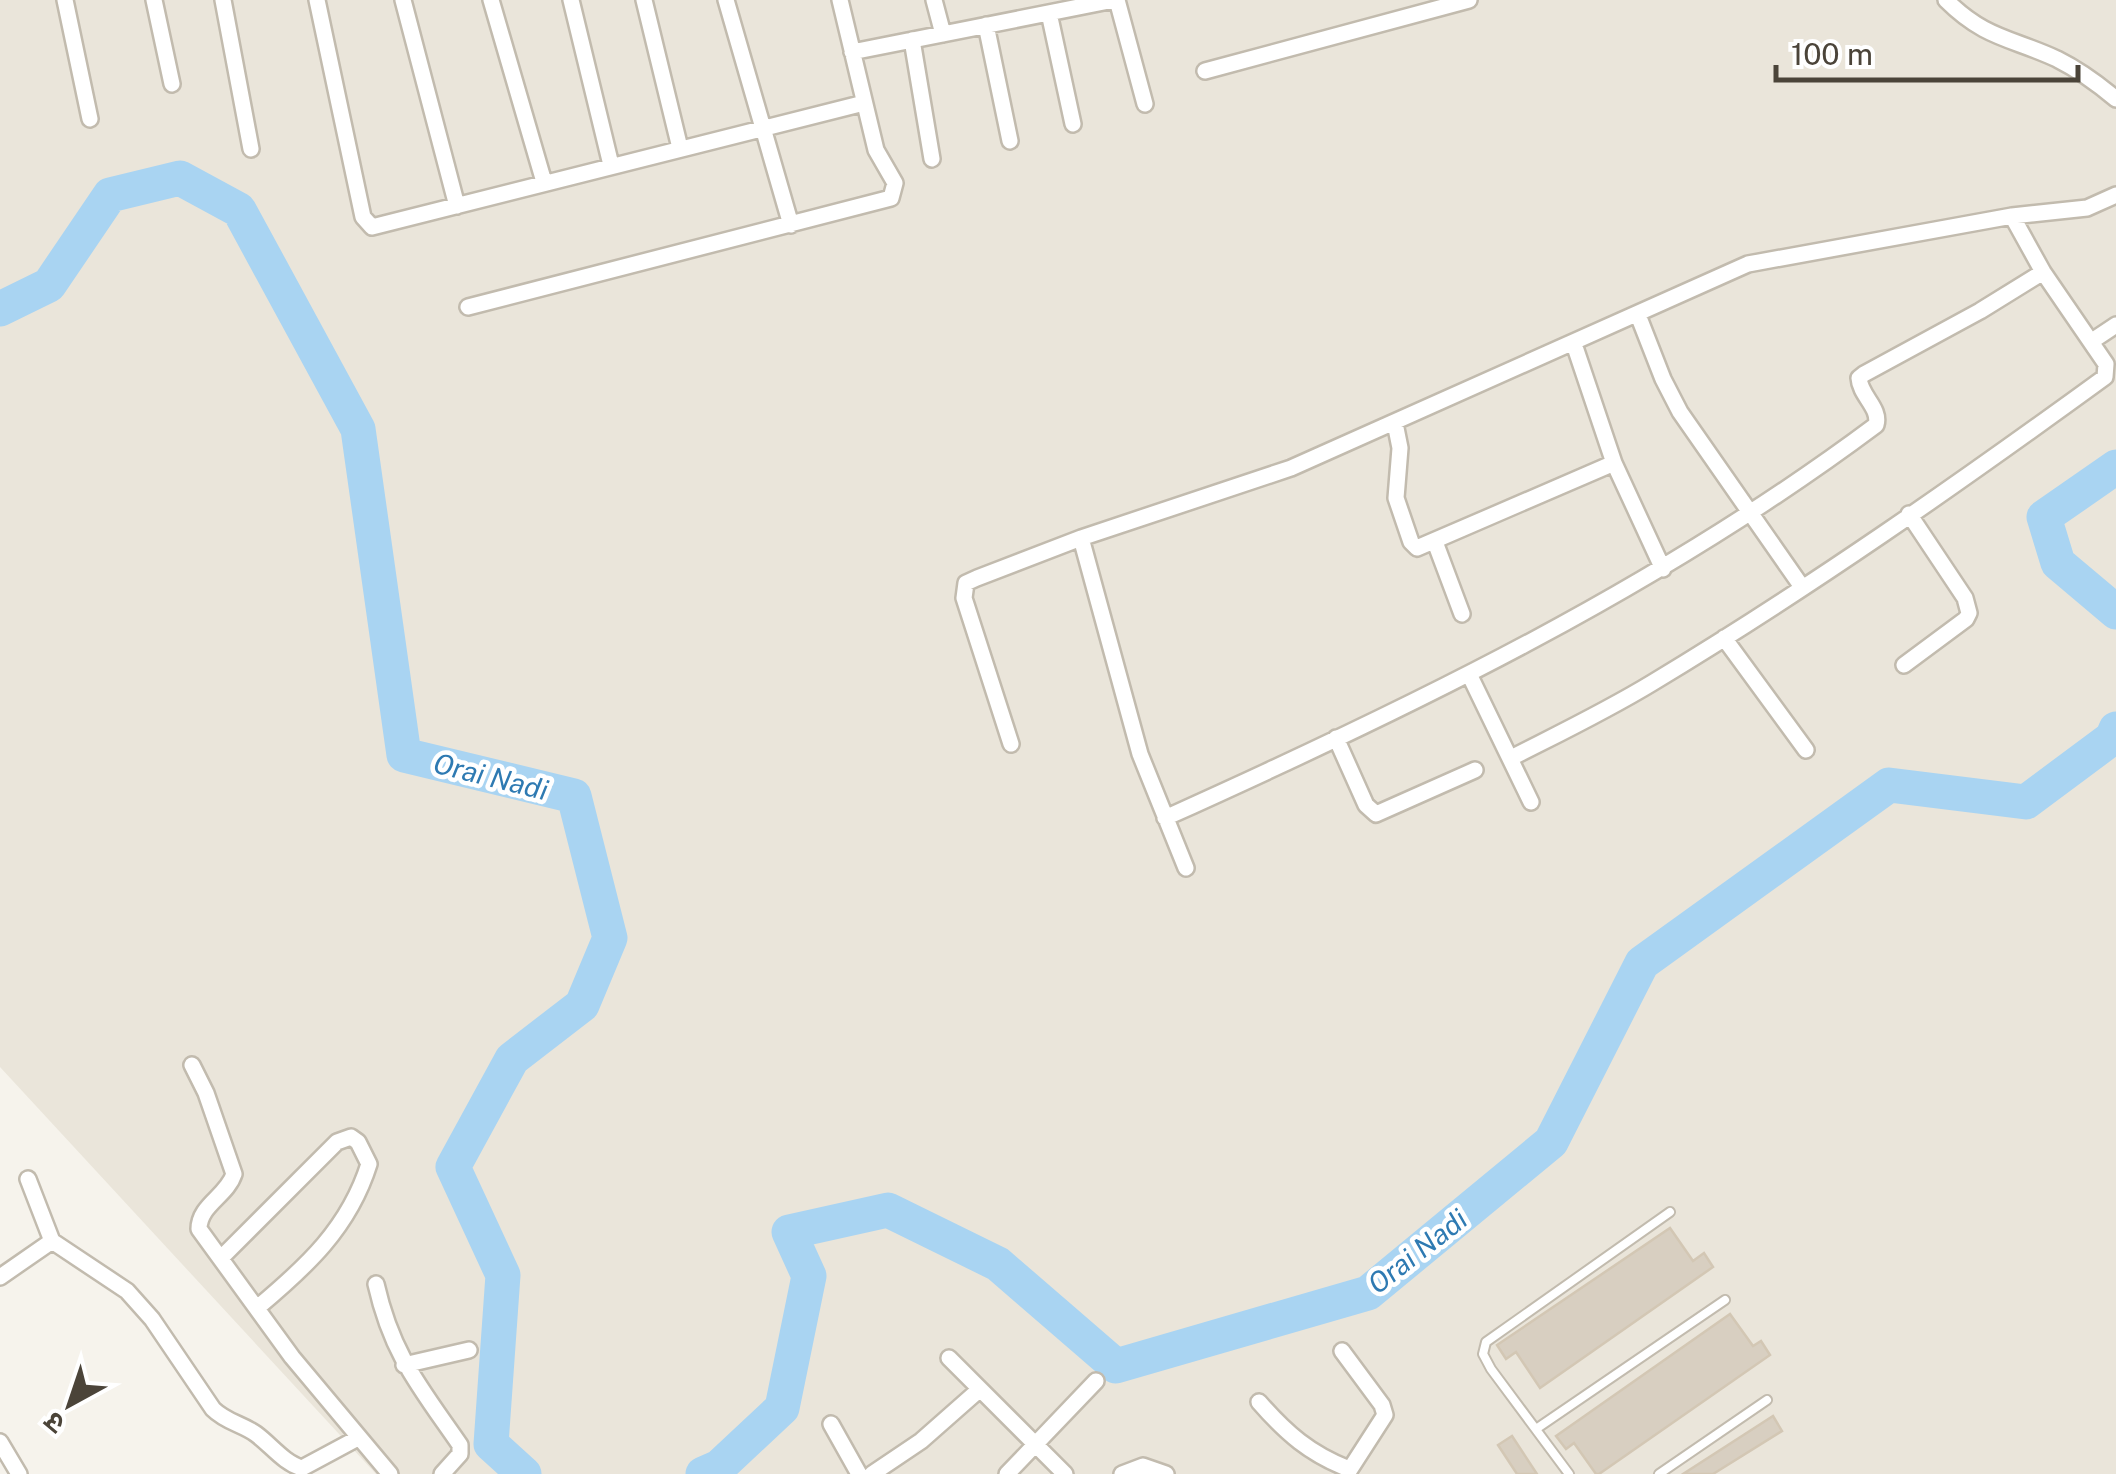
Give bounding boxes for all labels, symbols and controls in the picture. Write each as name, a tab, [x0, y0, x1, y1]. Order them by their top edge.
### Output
scale bar	[1776, 20, 2078, 82]
text: 100 m	[1791, 36, 1873, 72]
water label: Orai Nadi	[430, 746, 552, 806]
water label: Orai Nadi	[1361, 1202, 1473, 1300]
north arrow	[20, 1354, 120, 1454]
text: उ	[36, 1405, 70, 1441]

